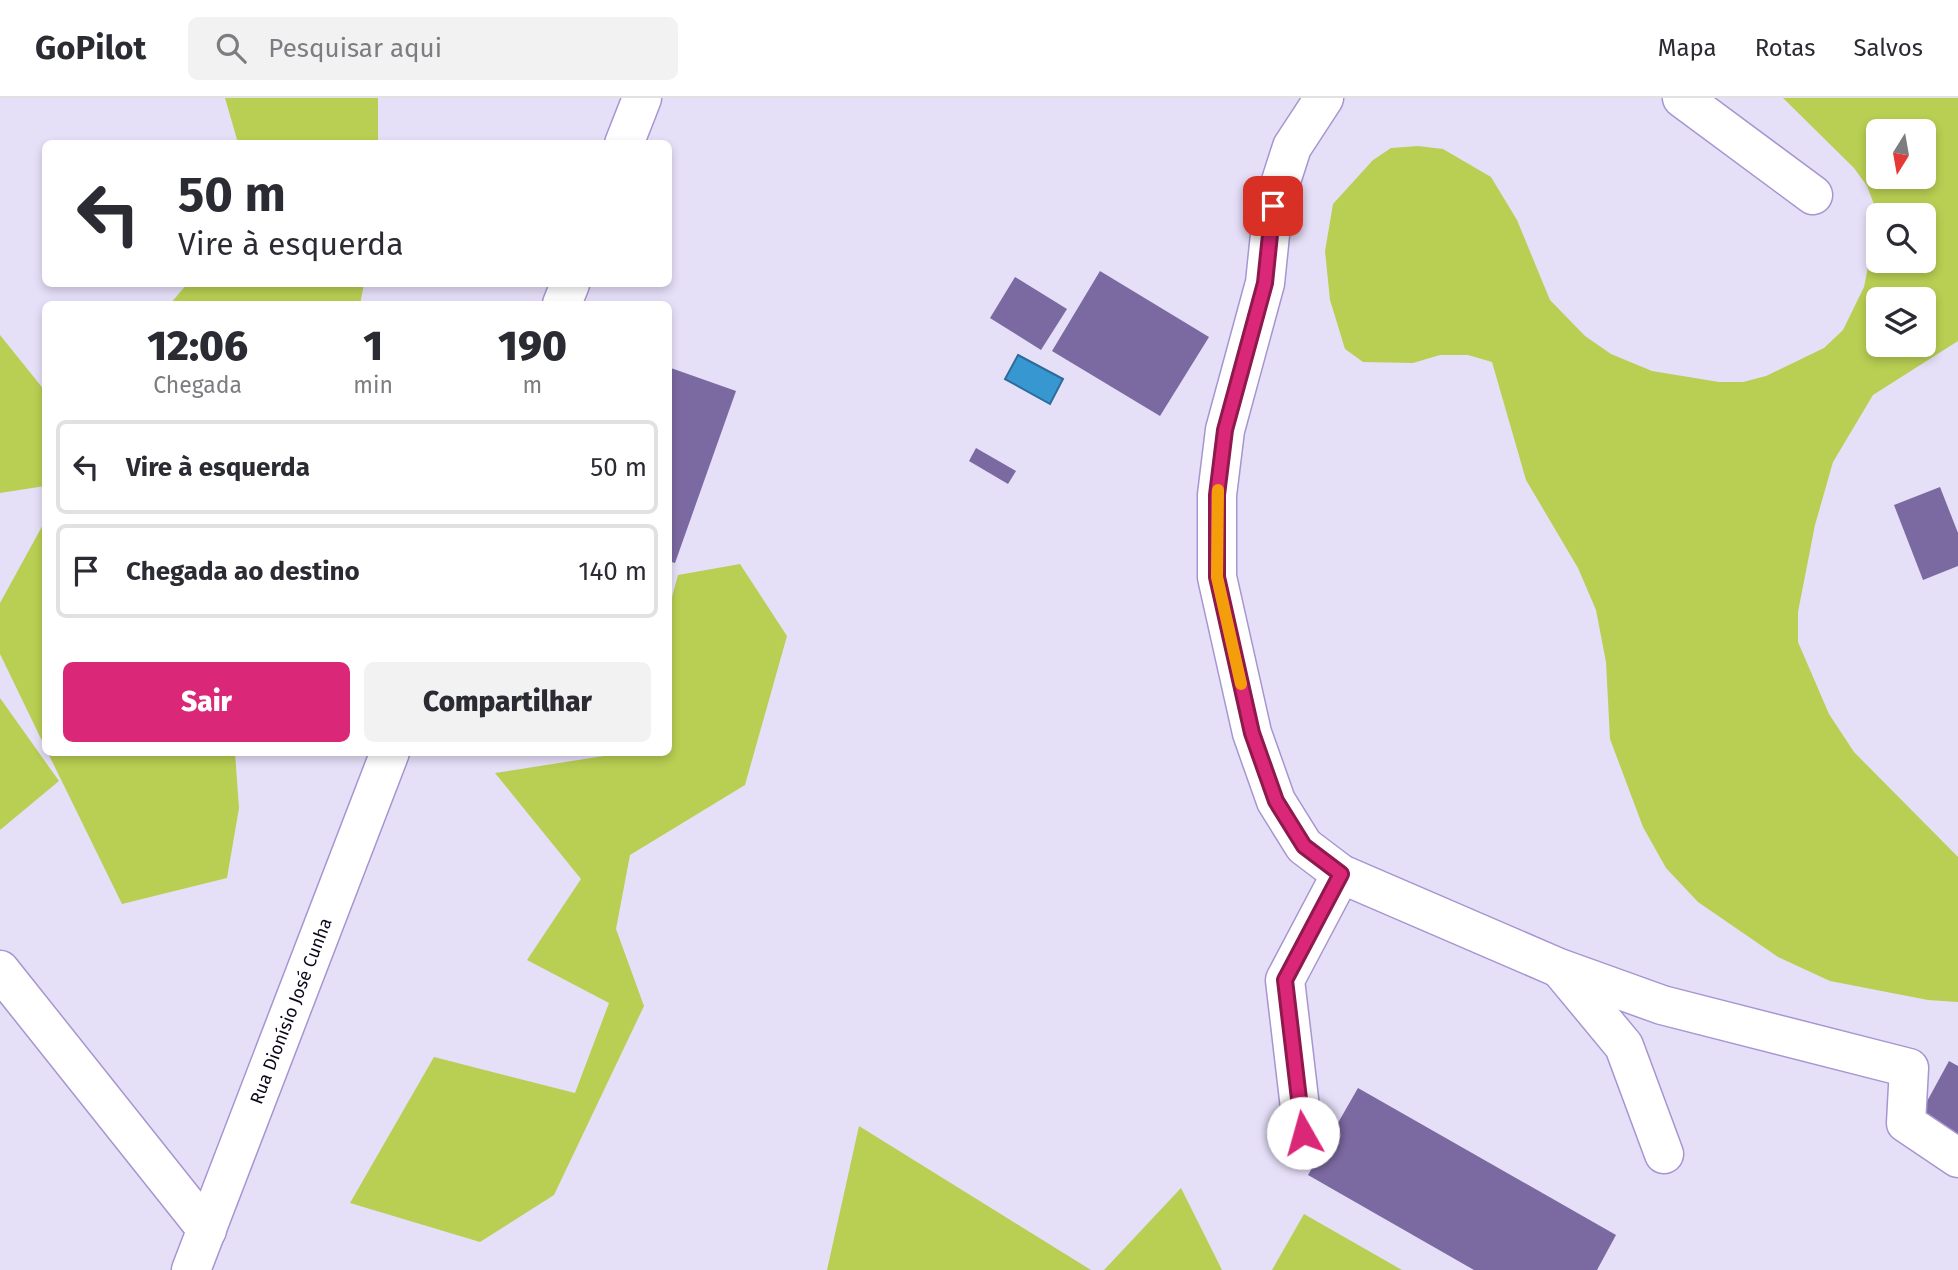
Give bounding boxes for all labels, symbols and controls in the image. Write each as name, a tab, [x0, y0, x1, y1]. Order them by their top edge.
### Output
search box	[188, 17, 678, 80]
text: GoPilot	[35, 28, 146, 68]
icon: search	[212, 29, 250, 67]
text: Pesquisar aqui	[268, 33, 442, 64]
text: Mapa	[1658, 34, 1717, 62]
text: Rotas	[1755, 34, 1815, 62]
text: Salvos	[1853, 34, 1923, 62]
north arrow	[1866, 119, 1936, 189]
map controls	[1866, 119, 1936, 357]
text: 50 m	[178, 165, 286, 224]
icon: left	[63, 168, 154, 259]
pin	[1243, 176, 1303, 236]
icon: arrive	[1254, 187, 1292, 225]
button: search	[1866, 203, 1936, 273]
text: Vire à esquerda	[178, 225, 404, 263]
button: layers	[1866, 287, 1936, 357]
text: 12:06	[147, 321, 248, 371]
text: 1	[363, 321, 383, 371]
text: 190	[498, 321, 567, 371]
text: Chegada	[153, 371, 242, 399]
text: min	[353, 371, 393, 399]
text: m	[523, 371, 542, 399]
icon: left	[67, 448, 105, 486]
text: Vire à esquerda	[126, 452, 310, 483]
text: 50 m	[590, 452, 647, 483]
icon: arrive	[67, 552, 105, 590]
text: Chegada ao destino	[126, 556, 360, 587]
text: 140 m	[578, 556, 647, 587]
button: Sair	[63, 662, 350, 742]
button: Compartilhar	[364, 662, 651, 742]
street label: Rua Dionísio José Cunha	[245, 915, 337, 1107]
position arrow	[1266, 1096, 1340, 1170]

